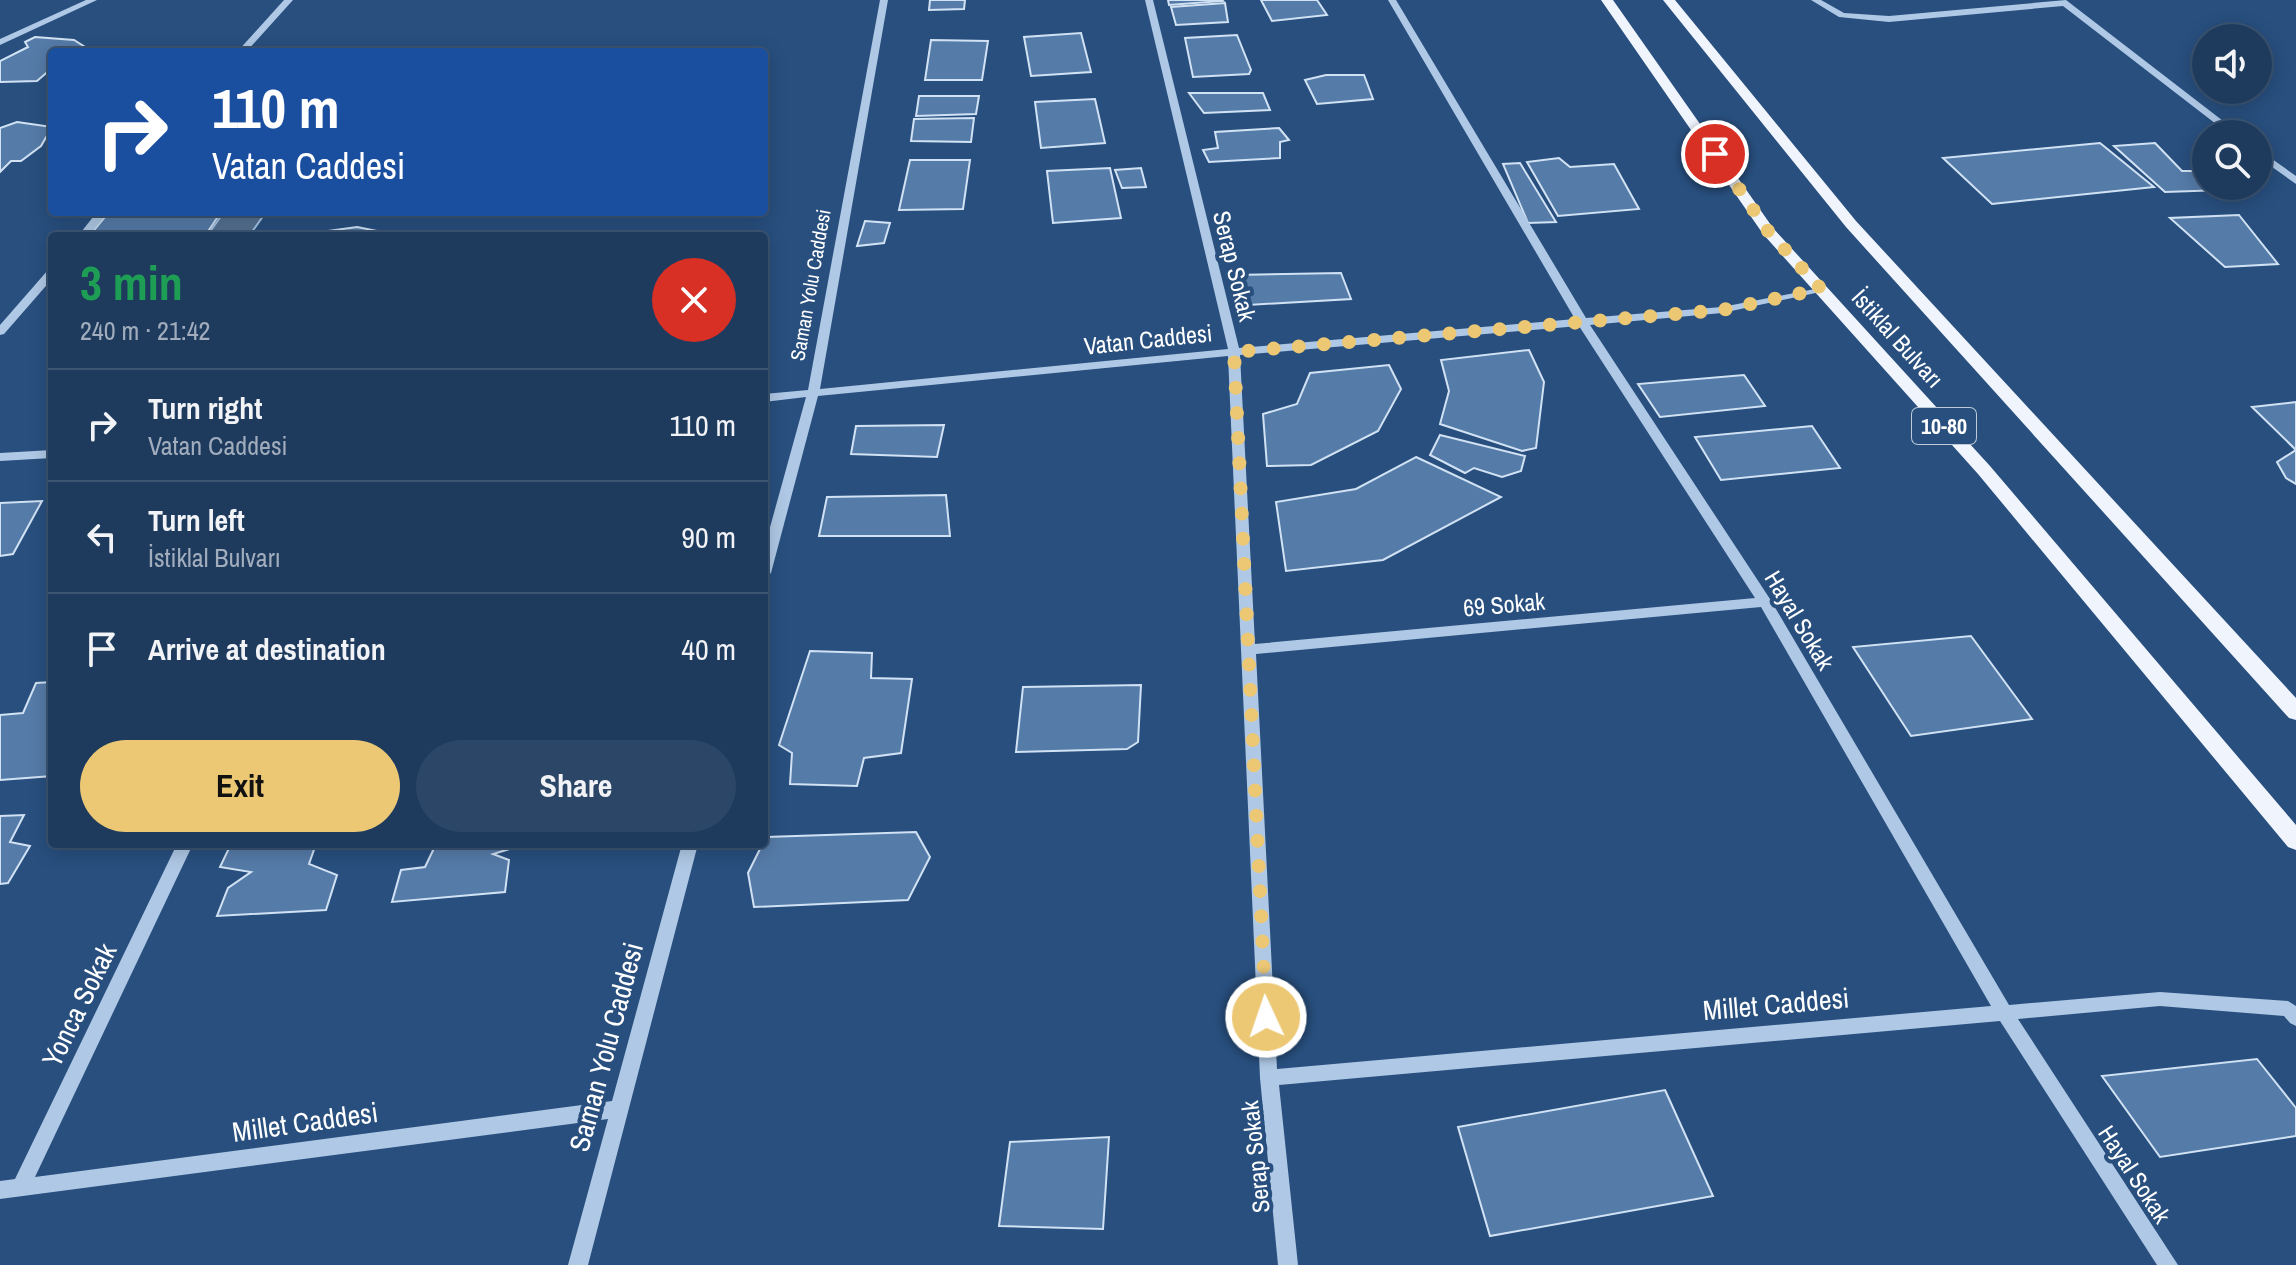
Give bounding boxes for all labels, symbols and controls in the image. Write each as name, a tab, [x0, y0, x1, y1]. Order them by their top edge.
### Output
map controls	[2192, 24, 2272, 200]
button: sound	[2192, 24, 2272, 104]
text: 110 m	[212, 70, 340, 145]
icon: right	[80, 80, 184, 184]
pin	[1681, 120, 1749, 188]
button: search	[2192, 120, 2272, 200]
icon: arrive	[1693, 132, 1737, 176]
text: Vatan Caddesi	[212, 142, 405, 190]
street label: Saman Yolu Caddesi	[783, 207, 837, 363]
street label: Serap Sokak	[1206, 207, 1264, 325]
text: 3 min	[80, 250, 183, 315]
button: close	[652, 258, 736, 342]
street label: İstiklal Bulvarı	[1845, 282, 1951, 394]
text: 240 m · 21:42	[80, 313, 210, 348]
street label: Vatan Caddesi	[1082, 316, 1214, 362]
text: Turn right	[148, 388, 262, 428]
icon: right	[80, 403, 124, 447]
text: 110 m	[669, 405, 736, 445]
road number: 10-80	[1912, 408, 1976, 444]
text: Vatan Caddesi	[148, 428, 288, 463]
text: Turn left	[148, 500, 245, 540]
icon: left	[80, 515, 124, 559]
text: 90 m	[681, 517, 736, 557]
text: İstiklal Bulvarı	[148, 540, 281, 575]
street label: Hayal Sokak	[1758, 564, 1842, 676]
street label: 69 Sokak	[1462, 584, 1546, 624]
icon: arrive	[80, 627, 124, 671]
text: Arrive at destination	[148, 629, 386, 669]
text: 40 m	[681, 629, 736, 669]
button: Exit	[80, 740, 400, 832]
button: Share	[416, 740, 736, 832]
street label: Yonca Sokak	[33, 936, 126, 1073]
street label: Saman Yolu Caddesi	[560, 938, 652, 1156]
position arrow	[1224, 975, 1308, 1059]
street label: Millet Caddesi	[1701, 979, 1851, 1029]
street label: Millet Caddesi	[230, 1093, 380, 1151]
street label: Serap Sokak	[1233, 1099, 1277, 1215]
street label: Hayal Sokak	[2091, 1119, 2179, 1229]

